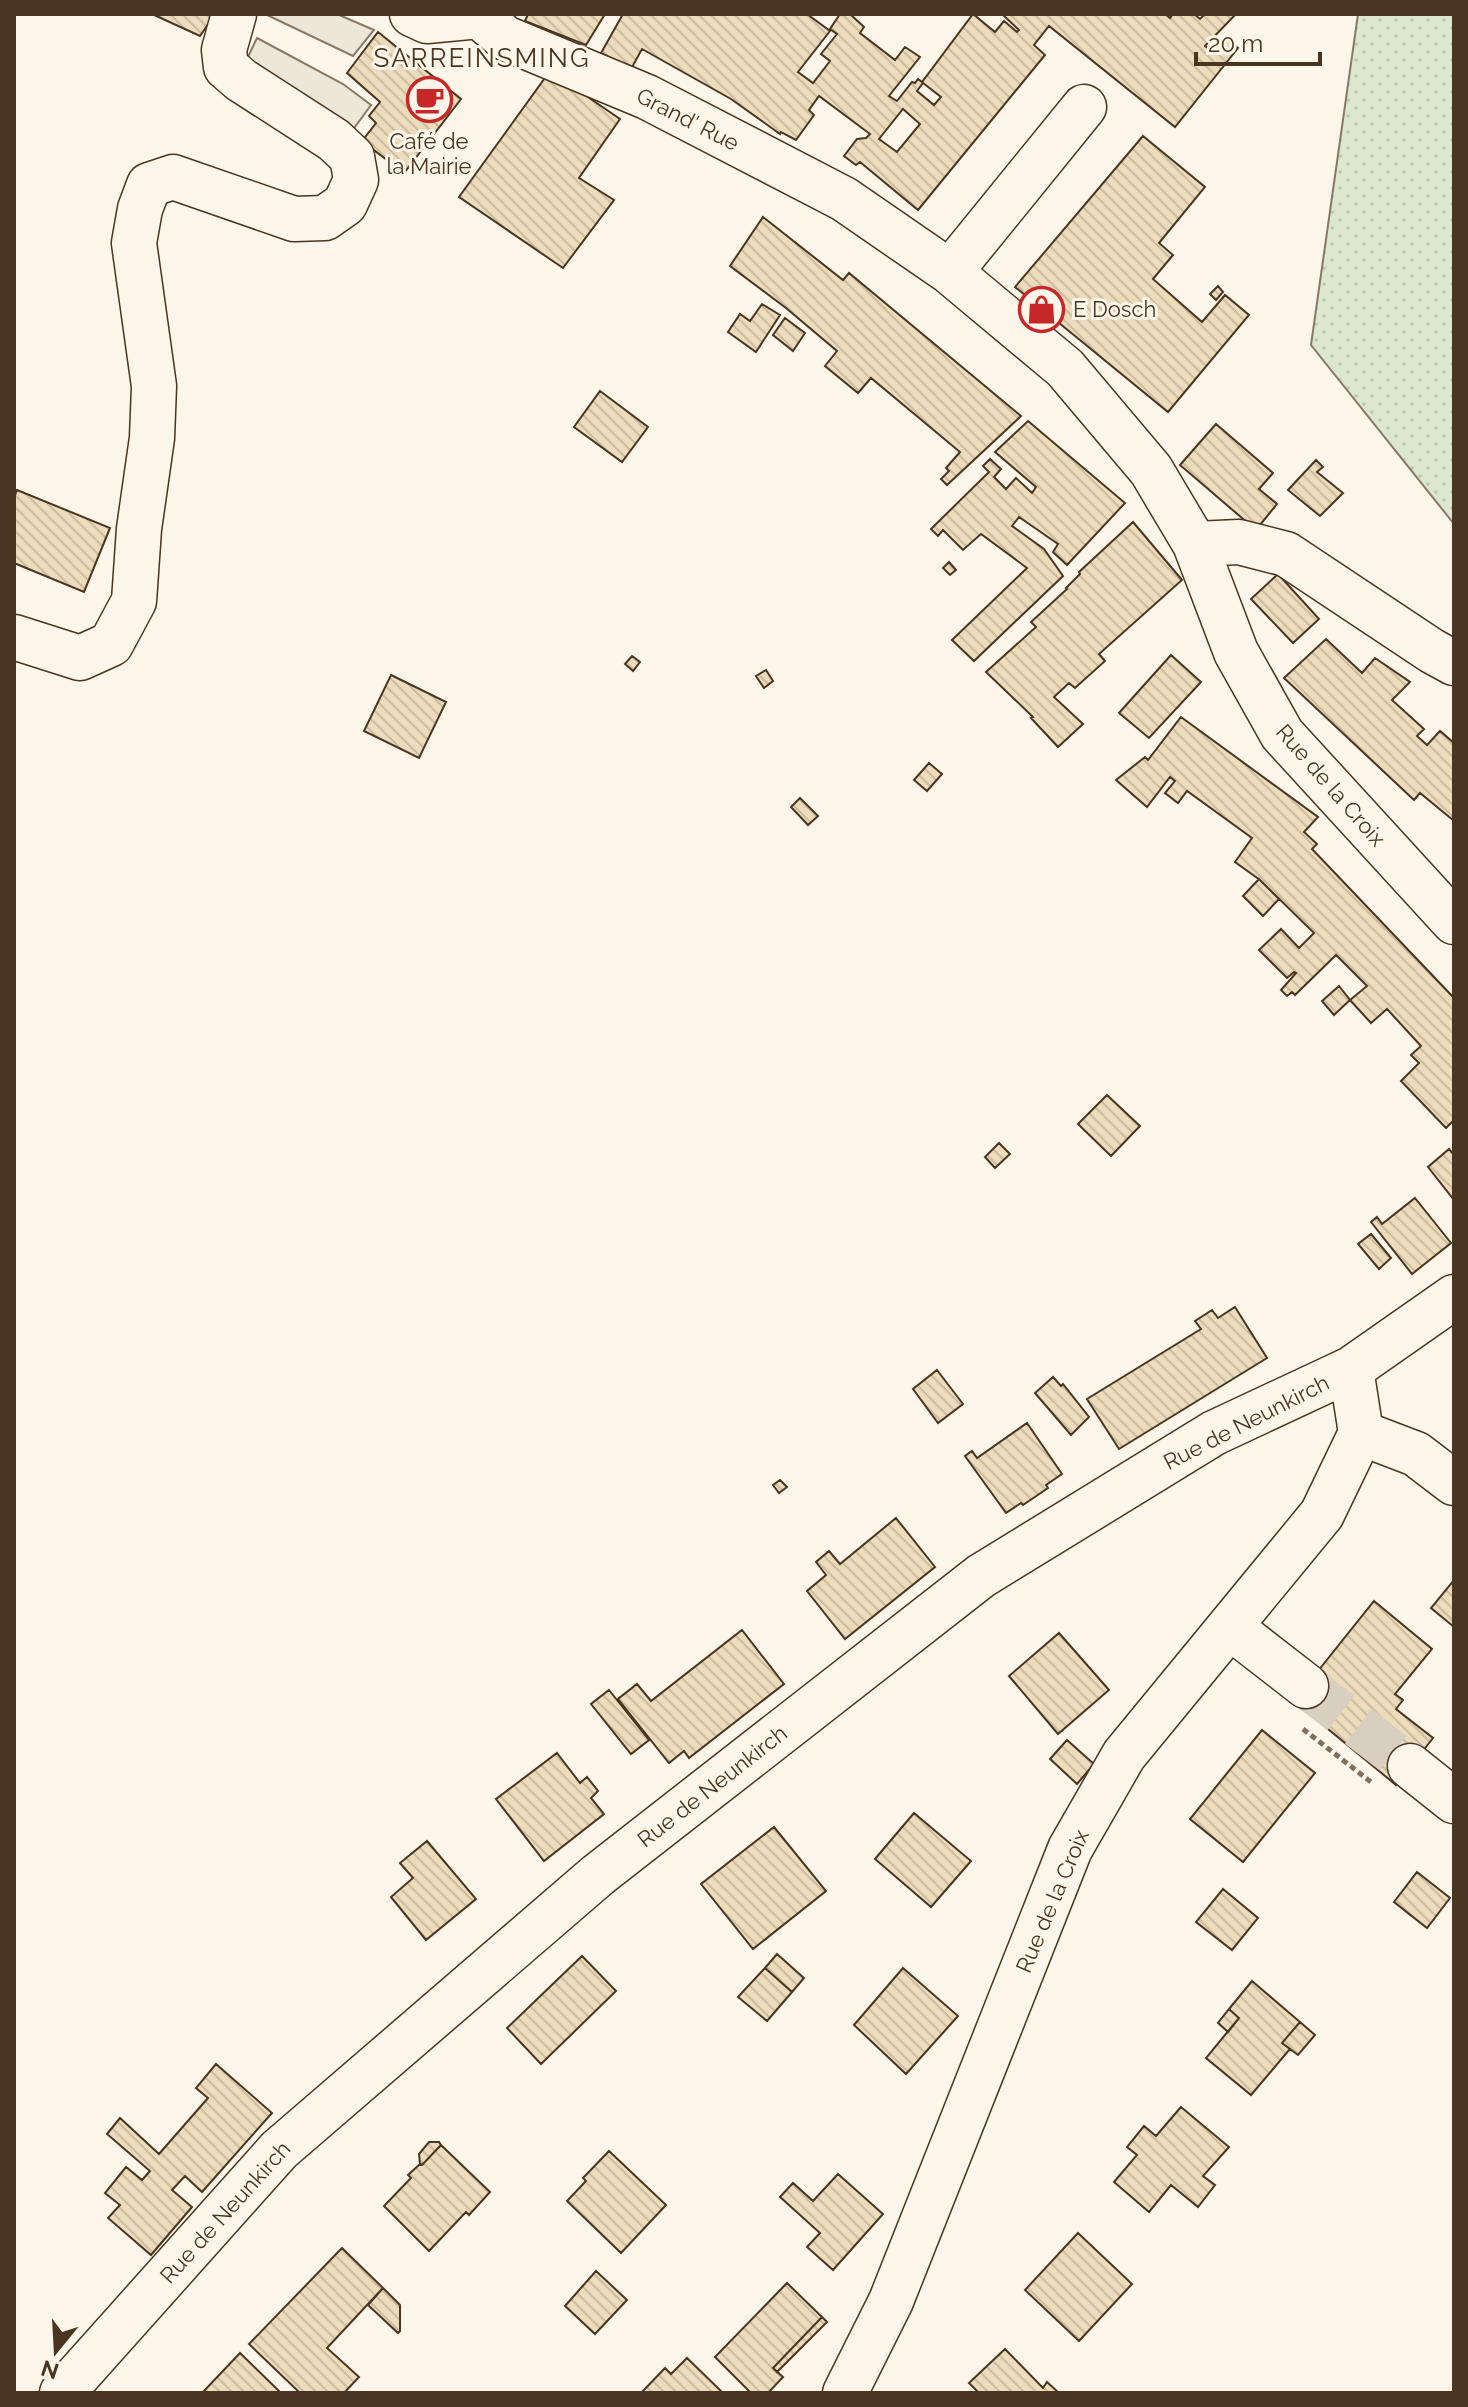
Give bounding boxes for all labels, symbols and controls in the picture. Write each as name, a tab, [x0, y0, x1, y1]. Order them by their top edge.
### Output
scale bar	[1196, 16, 1320, 66]
text: 20 m	[1208, 29, 1263, 58]
district label: SARREINSMING	[373, 43, 591, 73]
cafe icon: Café de la Mairie	[405, 76, 453, 124]
street label: Grand' Rue	[632, 82, 744, 156]
place label: Café de la Mairie	[387, 128, 472, 179]
shop icon: E Dosch	[1018, 285, 1066, 333]
place label: E Dosch	[1073, 296, 1156, 322]
street label: Rue de la Croix	[1271, 719, 1391, 851]
street label: Rue de Neunkirch	[1159, 1369, 1333, 1475]
street label: Rue de Neunkirch	[632, 1720, 792, 1852]
street label: Rue de la Croix	[1010, 1825, 1094, 1977]
street label: Rue de Neunkirch	[154, 2136, 296, 2288]
north arrow	[16, 2311, 96, 2391]
text: N	[38, 2355, 62, 2385]

